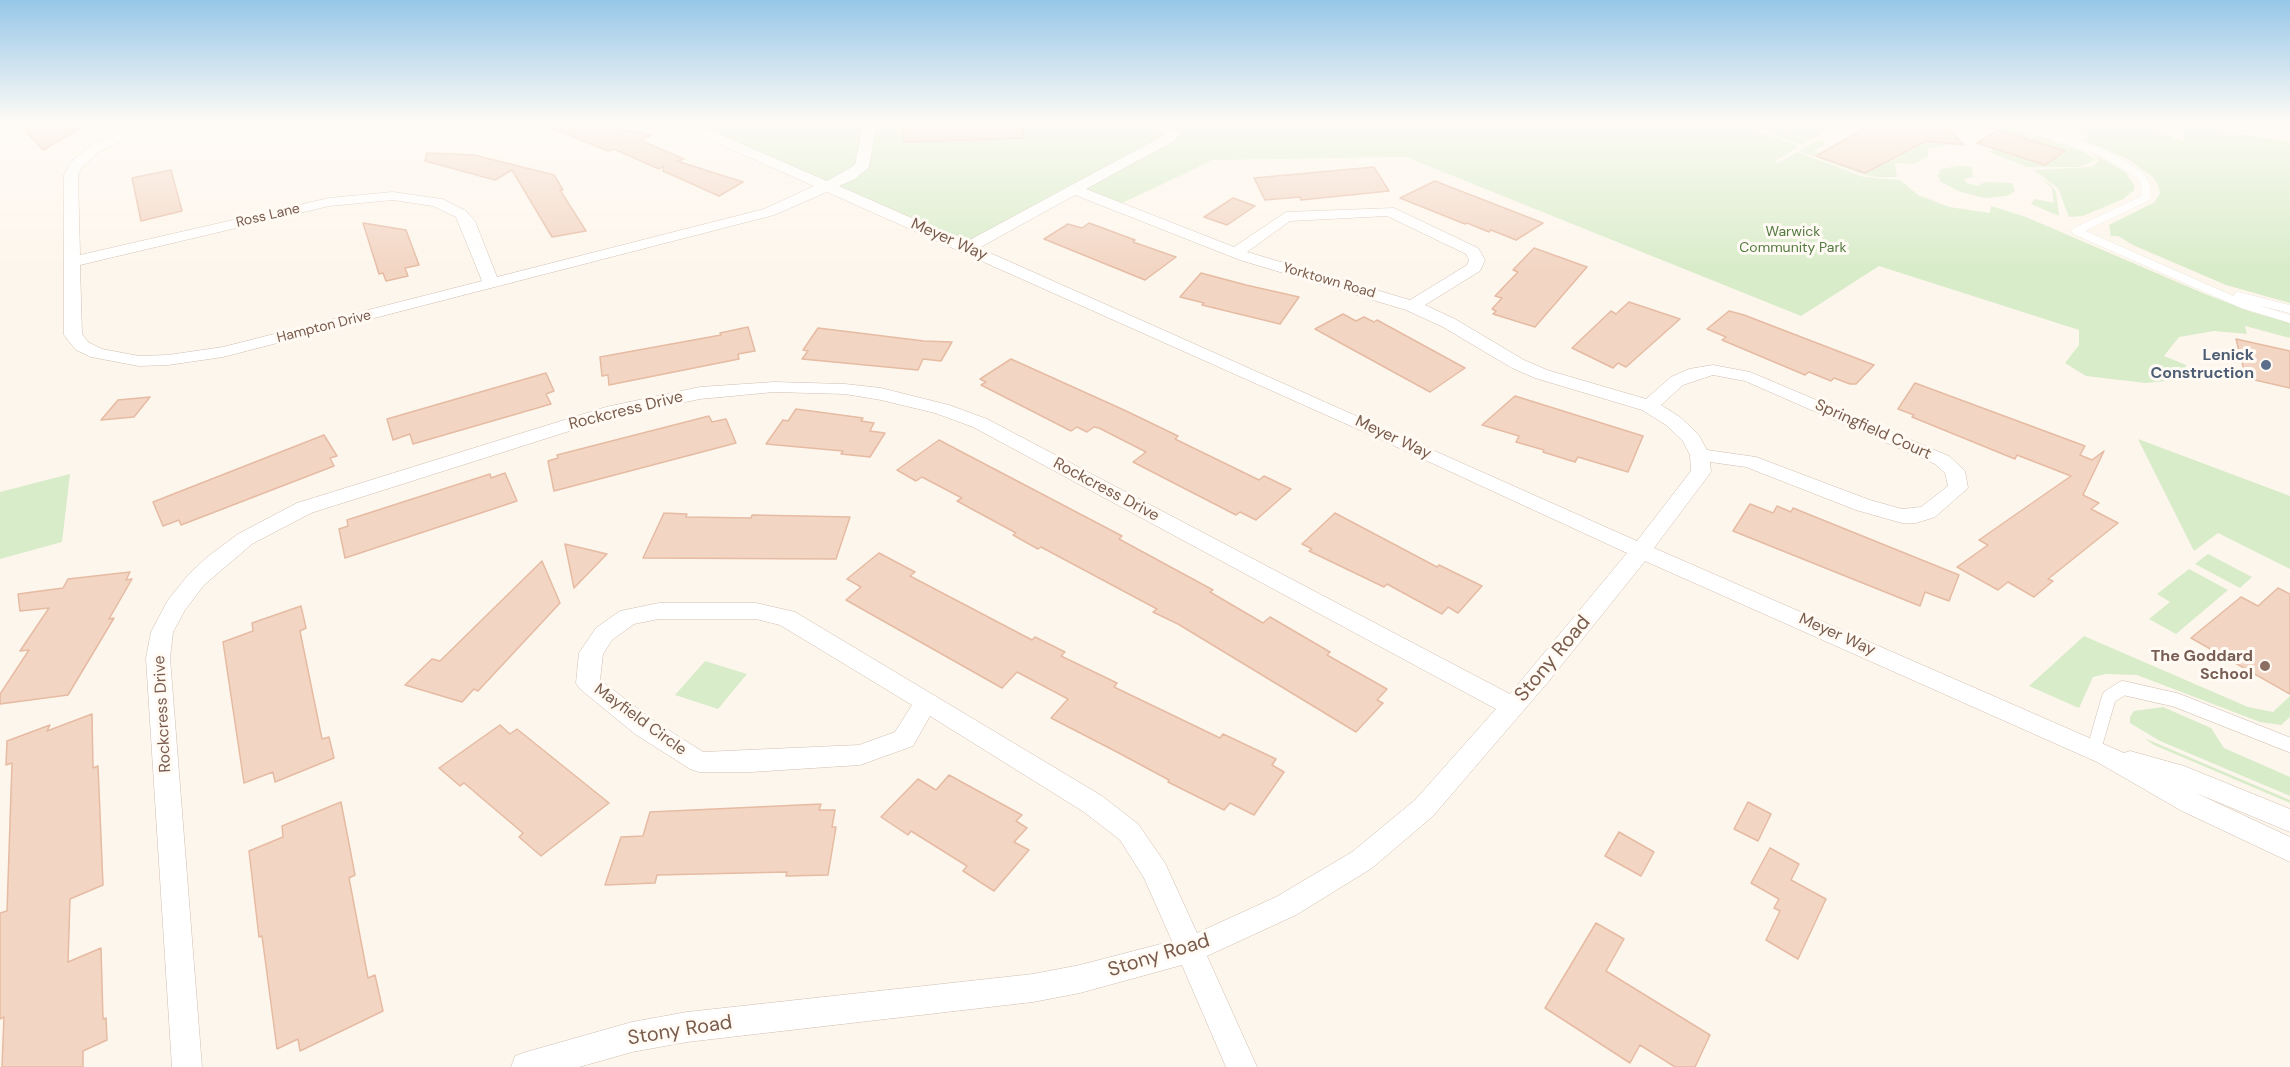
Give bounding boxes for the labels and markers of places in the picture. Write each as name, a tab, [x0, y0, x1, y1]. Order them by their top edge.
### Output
place label: Lenick Construction	[2150, 346, 2254, 384]
marker: Lenick Construction	[2259, 358, 2273, 372]
place label: The Goddard School	[2151, 647, 2253, 685]
marker: The Goddard School	[2258, 659, 2272, 673]

